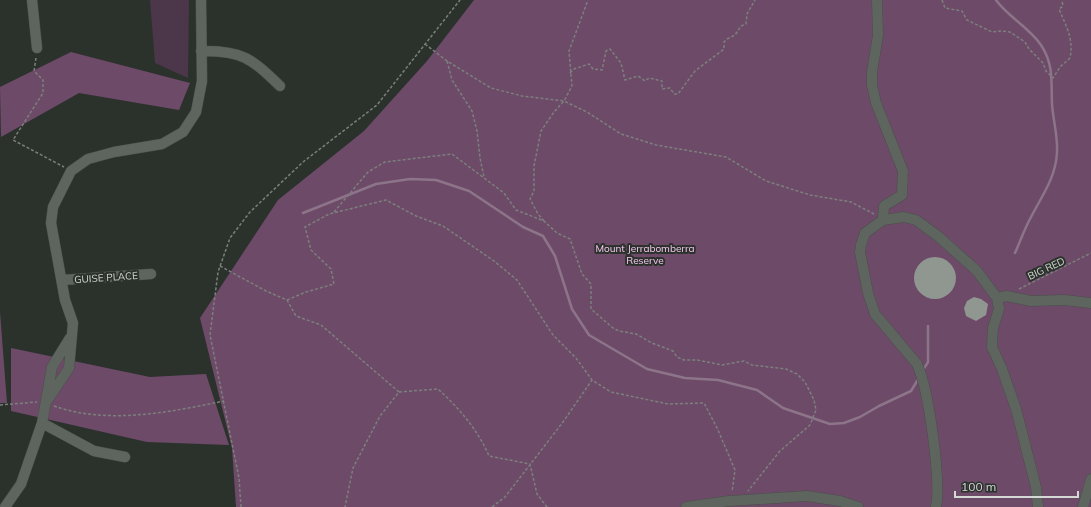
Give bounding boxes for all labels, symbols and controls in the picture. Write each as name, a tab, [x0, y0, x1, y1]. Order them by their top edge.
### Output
park label: Mount Jerrabomberra Reserve	[595, 242, 695, 267]
street label: BIG RED	[1026, 254, 1067, 283]
street label: GUISE PLACE	[74, 269, 138, 286]
scale bar	[955, 473, 1078, 499]
text: 100 m	[961, 479, 996, 494]

